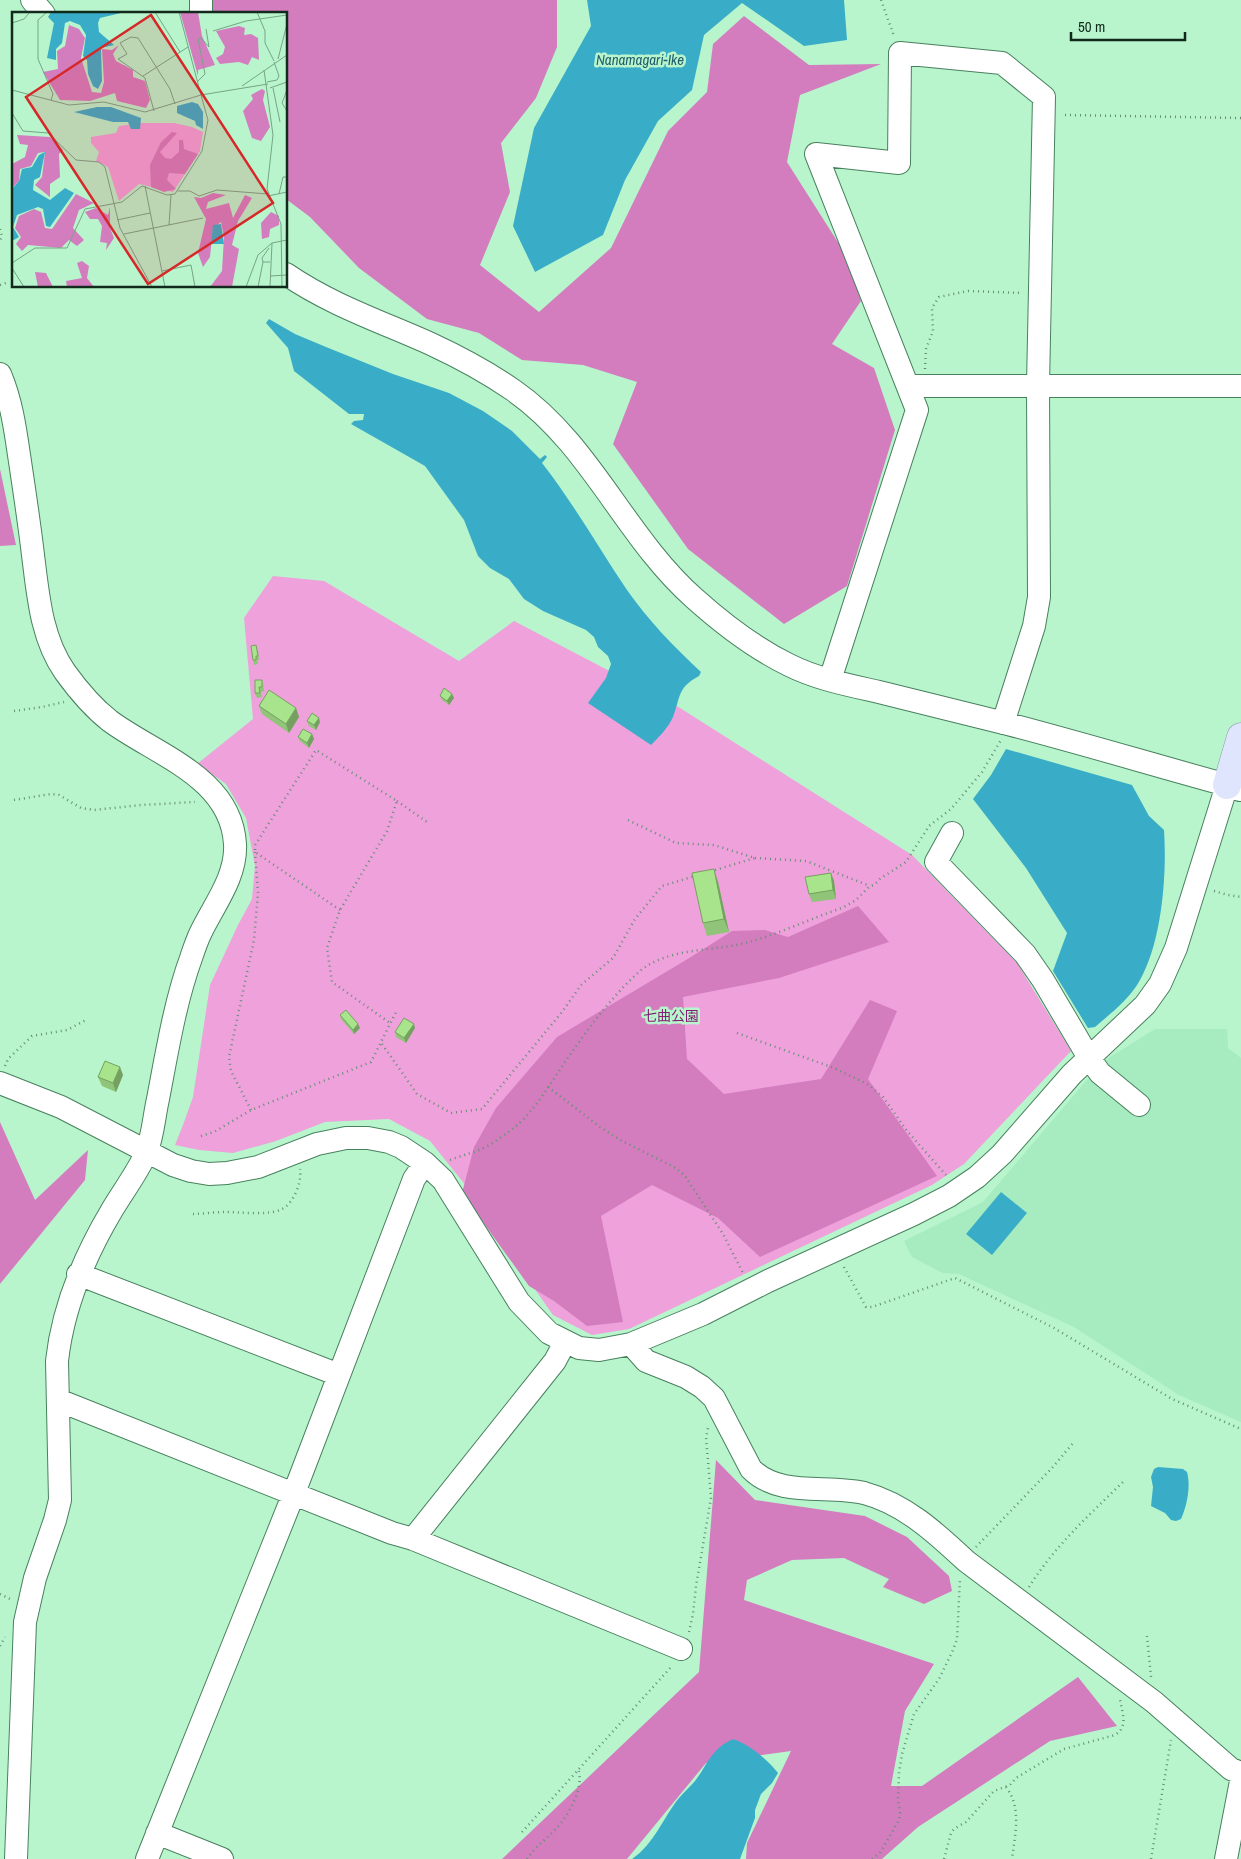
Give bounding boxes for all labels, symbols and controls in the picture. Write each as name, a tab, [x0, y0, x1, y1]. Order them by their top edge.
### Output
scale bar	[1071, 10, 1185, 42]
inset map	[12, 12, 288, 288]
text: 50 m	[1078, 16, 1105, 37]
water label: Nanamagari-Ike	[596, 49, 684, 70]
park label: 七曲公園	[643, 1007, 699, 1025]

